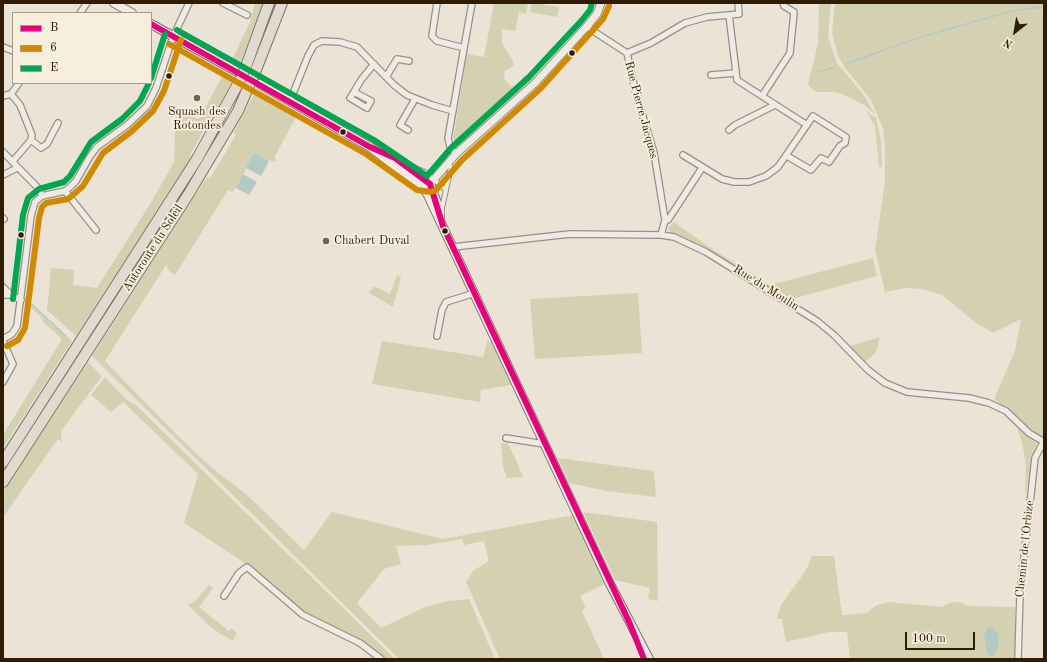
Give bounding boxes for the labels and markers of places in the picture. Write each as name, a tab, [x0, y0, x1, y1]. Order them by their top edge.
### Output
unlabelled marker	[567, 48, 577, 58]
unlabelled marker	[164, 71, 174, 81]
marker: Squash des Rotondes	[192, 93, 202, 103]
place label: Squash des Rotondes	[168, 105, 226, 133]
unlabelled marker	[338, 127, 348, 137]
unlabelled marker	[440, 226, 450, 236]
unlabelled marker	[16, 230, 26, 240]
place label: Chabert Duval	[334, 234, 410, 248]
marker: Chabert Duval	[321, 236, 331, 246]

